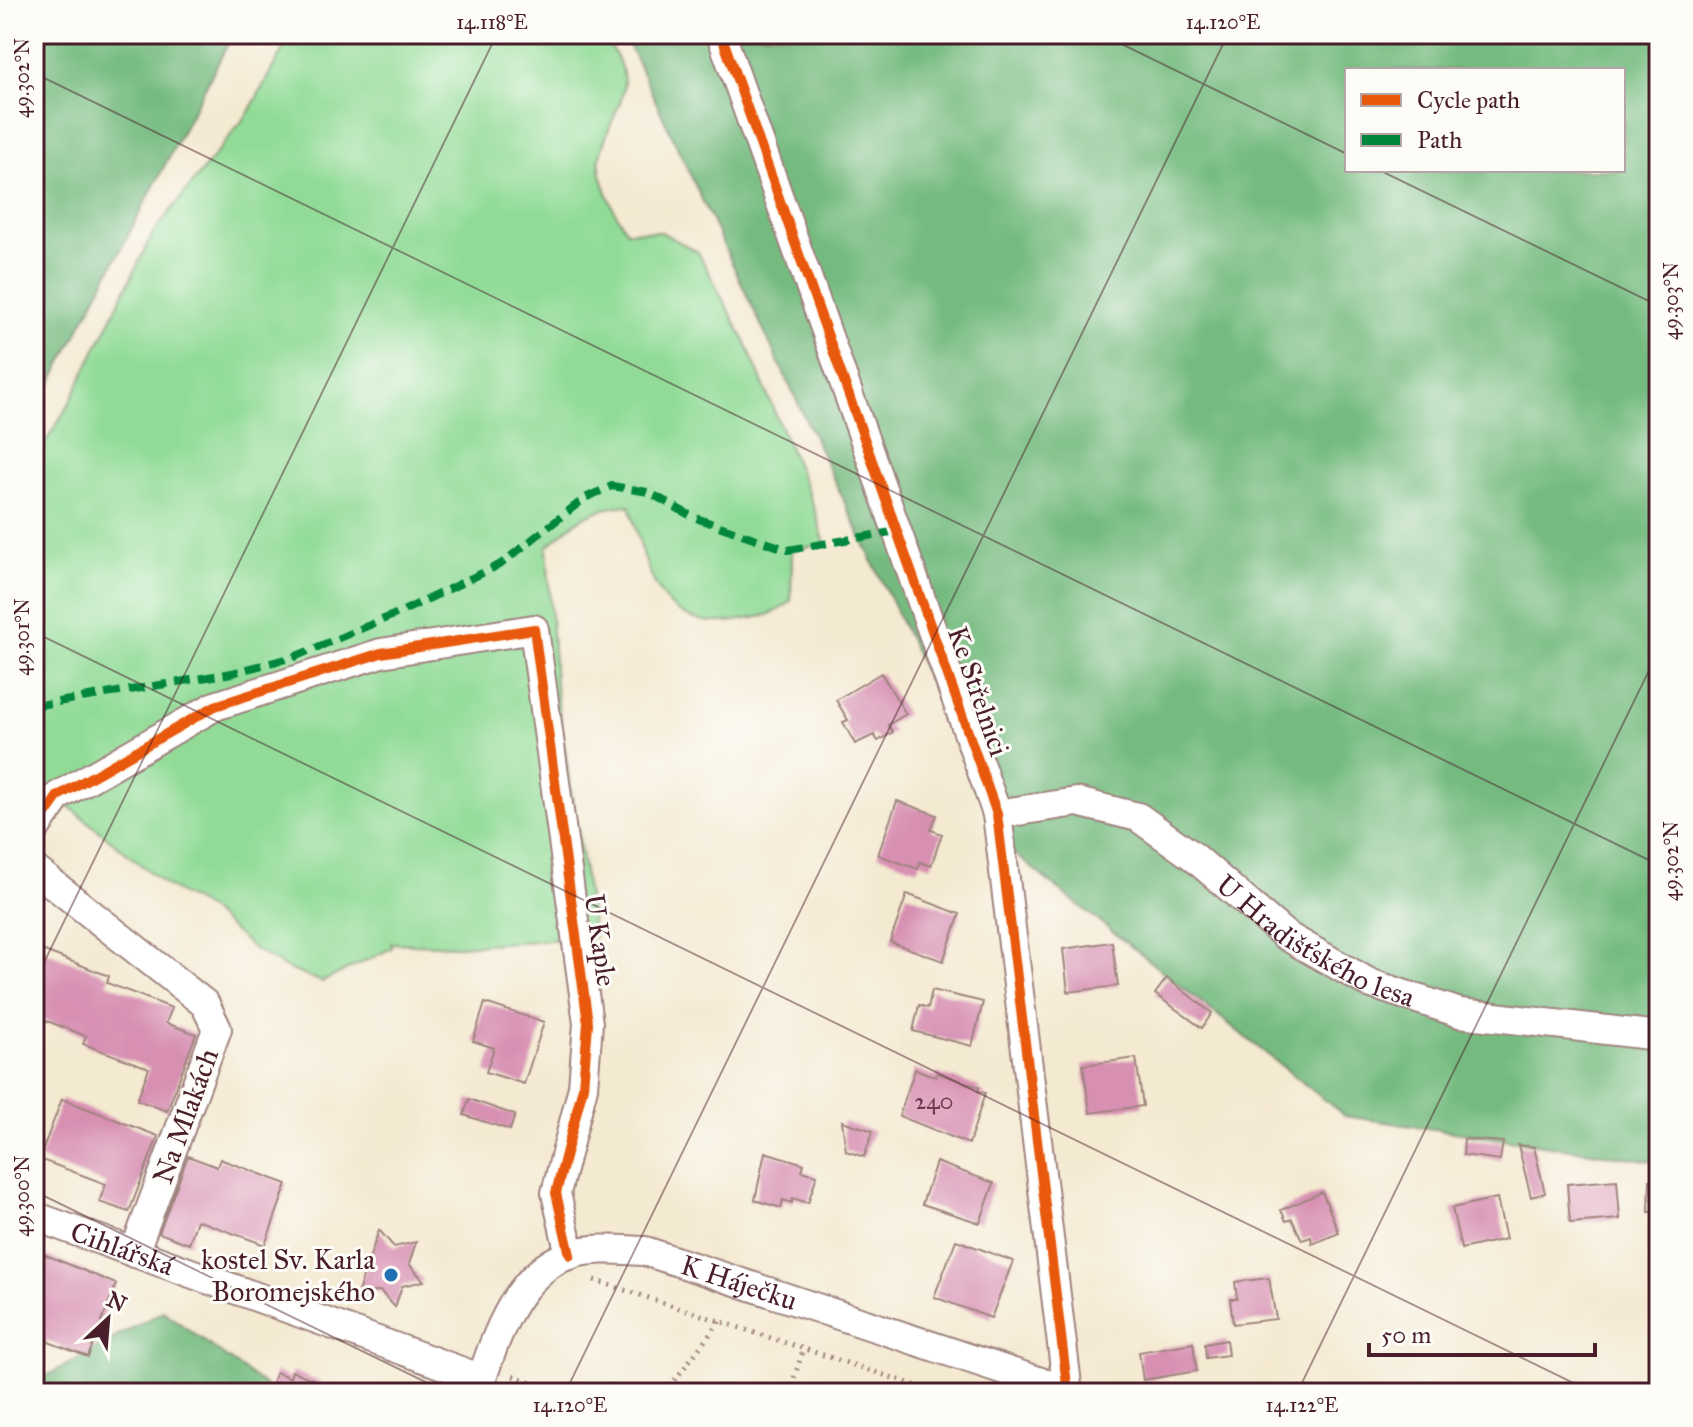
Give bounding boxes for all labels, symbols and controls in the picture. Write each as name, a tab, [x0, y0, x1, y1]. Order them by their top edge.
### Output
text: 14.118°E	[456, 10, 528, 34]
text: 14.120°E	[1186, 10, 1260, 34]
text: 49.302°N	[10, 38, 34, 118]
legend	[1345, 68, 1625, 172]
text: Cycle path	[1417, 85, 1520, 115]
text: Path	[1417, 125, 1462, 155]
text: 49.303°N	[1659, 262, 1683, 340]
text: 49.301°N	[10, 598, 34, 676]
street label: Ke Střelnici	[940, 622, 1017, 761]
text: 49.302°N	[1659, 821, 1683, 901]
street label: U Hradišťského lesa	[1209, 867, 1419, 1015]
street label: U Kaple	[577, 892, 624, 988]
street label: Na Mlakách	[145, 1043, 226, 1189]
house number: 240	[914, 1086, 954, 1116]
text: 49.300°N	[10, 1155, 34, 1237]
street label: Cihlářská	[66, 1214, 179, 1283]
place label: kostel Sv. Karla Boromejského	[201, 1242, 375, 1309]
street label: K Háječku	[677, 1247, 802, 1318]
marker: kostel Sv. Karla Boromejského	[382, 1266, 400, 1284]
north arrow	[68, 1279, 148, 1359]
text: N	[102, 1285, 131, 1318]
scale bar	[1369, 1307, 1595, 1357]
text: 50 m	[1381, 1320, 1431, 1350]
text: 14.120°E	[533, 1393, 607, 1417]
text: 14.122°E	[1266, 1393, 1338, 1417]

